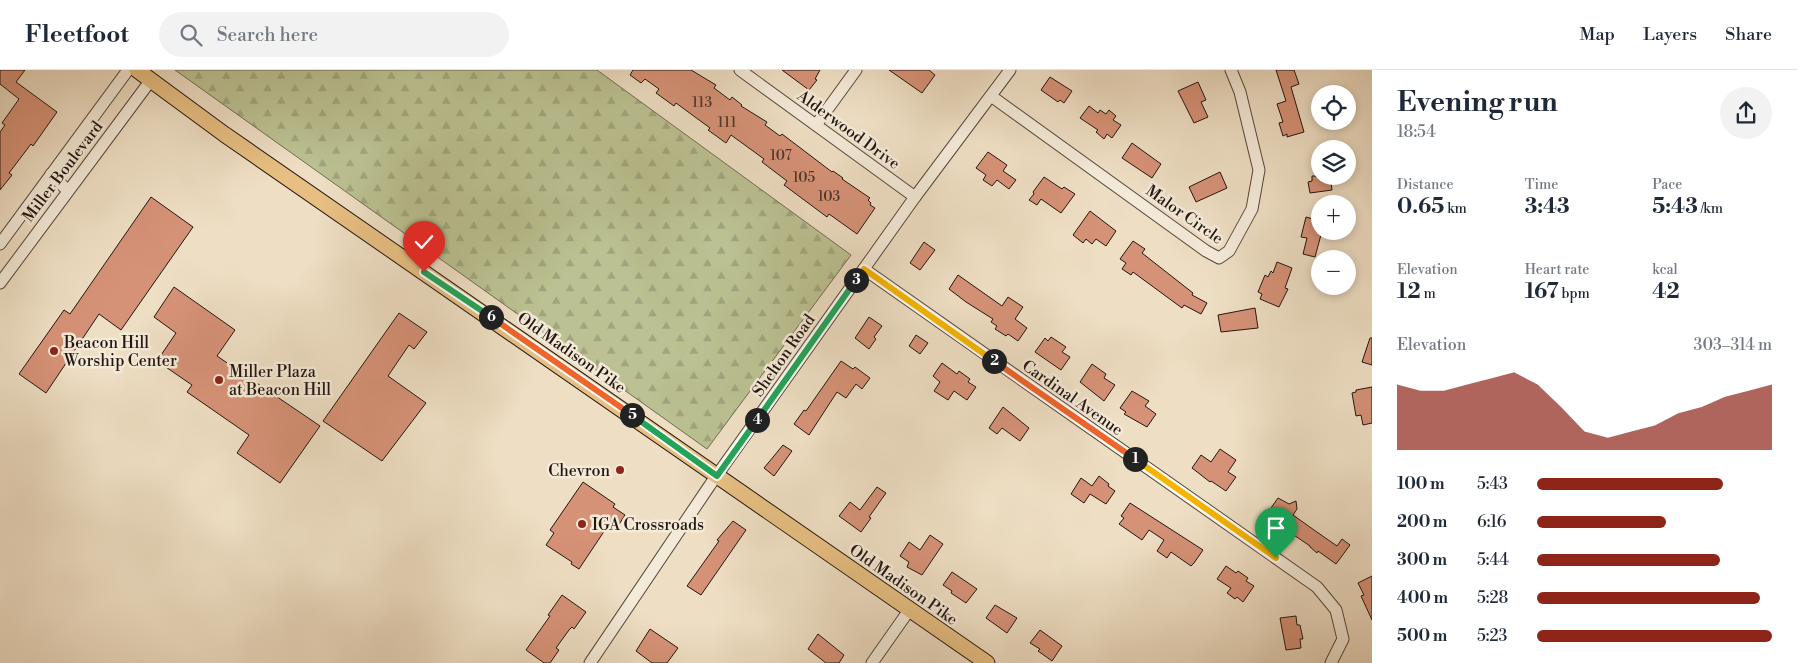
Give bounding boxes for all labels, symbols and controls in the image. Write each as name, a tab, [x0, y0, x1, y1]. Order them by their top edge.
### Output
search box	[159, 12, 509, 57]
text: Fleetfoot	[25, 20, 129, 50]
icon: search	[177, 21, 205, 49]
text: Search here	[217, 23, 318, 47]
text: Map	[1580, 23, 1615, 46]
text: Layers	[1643, 23, 1697, 46]
text: Share	[1725, 23, 1772, 46]
street label: Alderwood Drive	[792, 85, 904, 174]
map controls	[1311, 85, 1356, 295]
button: locate	[1311, 85, 1356, 130]
text: Evening run	[1397, 85, 1558, 120]
button: share	[1720, 87, 1772, 139]
house number: 113	[692, 94, 712, 112]
house number: 111	[718, 114, 737, 132]
street label: Miller Boulevard	[18, 117, 107, 226]
text: 18:54	[1397, 122, 1436, 142]
button: layers	[1311, 140, 1356, 185]
house number: 107	[770, 147, 792, 165]
house number: 105	[793, 169, 816, 187]
text: Distance	[1397, 176, 1454, 194]
text: Time	[1525, 176, 1558, 194]
text: Pace	[1652, 176, 1682, 194]
street label: Malor Circle	[1142, 181, 1227, 249]
house number: 103	[818, 188, 841, 206]
text: 0.65	[1397, 194, 1444, 220]
text: 3:43	[1525, 194, 1570, 220]
text: 5:43	[1652, 194, 1698, 220]
button: +	[1311, 195, 1356, 240]
text: km	[1444, 200, 1467, 218]
text: /km	[1698, 200, 1723, 218]
pin	[403, 221, 445, 272]
icon: check	[410, 228, 438, 256]
button: −	[1311, 250, 1356, 295]
text: Elevation	[1397, 261, 1458, 279]
text: Heart rate	[1525, 261, 1589, 279]
text: kcal	[1652, 261, 1678, 279]
pin: 3	[844, 268, 868, 292]
text: 3	[852, 271, 861, 289]
text: 12	[1397, 279, 1421, 305]
text: 167	[1525, 279, 1559, 305]
text: 42	[1652, 279, 1680, 305]
text: m	[1421, 285, 1436, 303]
text: bpm	[1559, 285, 1590, 303]
pin: 6	[478, 304, 504, 330]
text: 6	[487, 308, 496, 326]
street label: Old Madison Pike	[513, 308, 629, 398]
street label: Shelton Road	[748, 311, 820, 401]
place label: Beacon Hill Worship Center	[63, 333, 177, 371]
text: Elevation	[1397, 335, 1466, 355]
text: 303–314 m	[1694, 335, 1772, 355]
marker: Beacon Hill Worship Center	[48, 345, 60, 357]
pin: 2	[982, 348, 1006, 374]
text: 2	[990, 352, 999, 370]
street label: Cardinal Avenue	[1018, 356, 1127, 440]
place label: Miller Plaza at Beacon Hill	[229, 362, 331, 400]
marker: Miller Plaza at Beacon Hill	[213, 374, 225, 386]
pin: 5	[620, 402, 644, 428]
text: 5	[628, 406, 637, 424]
pin: 4	[744, 408, 770, 432]
text: 4	[753, 411, 762, 429]
pin: 1	[1122, 446, 1148, 472]
text: 1	[1132, 450, 1139, 468]
place label: Chevron	[548, 461, 610, 481]
marker: Chevron	[614, 464, 626, 476]
text: 100 m	[1397, 474, 1445, 494]
text: 5:43	[1477, 474, 1508, 494]
pin	[1255, 507, 1297, 558]
text: 200 m	[1397, 512, 1447, 532]
text: 6:16	[1477, 512, 1506, 532]
icon: arrive	[1262, 514, 1290, 542]
place label: IGA Crossroads	[592, 515, 704, 535]
marker: IGA Crossroads	[576, 518, 588, 530]
street label: Old Madison Pike	[845, 540, 961, 630]
text: 300 m	[1397, 550, 1447, 570]
text: 5:44	[1477, 550, 1509, 570]
text: 400 m	[1397, 588, 1448, 608]
text: 5:28	[1477, 588, 1508, 608]
text: 500 m	[1397, 626, 1447, 646]
text: 5:23	[1477, 626, 1507, 646]

